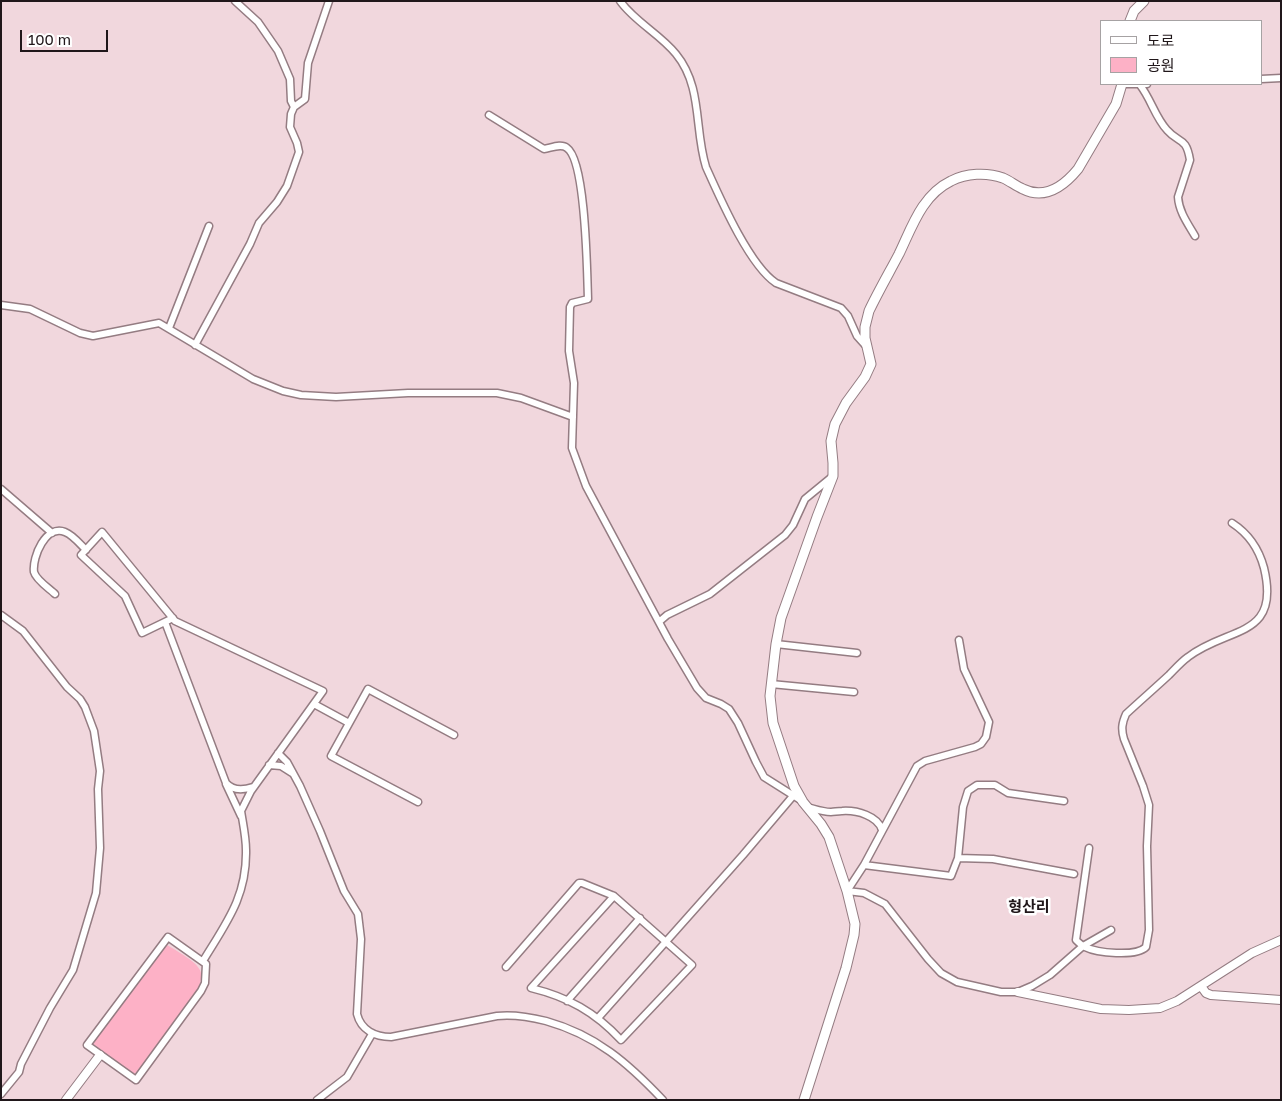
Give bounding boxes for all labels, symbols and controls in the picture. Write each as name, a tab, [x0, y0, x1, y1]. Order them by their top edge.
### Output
scale bar	[22, 20, 110, 52]
legend	[1100, 20, 1262, 85]
text: 100 m	[28, 30, 71, 48]
text: 도로	[1147, 31, 1175, 49]
text: 공원	[1147, 56, 1175, 74]
district label: 형산리	[1008, 898, 1050, 916]

